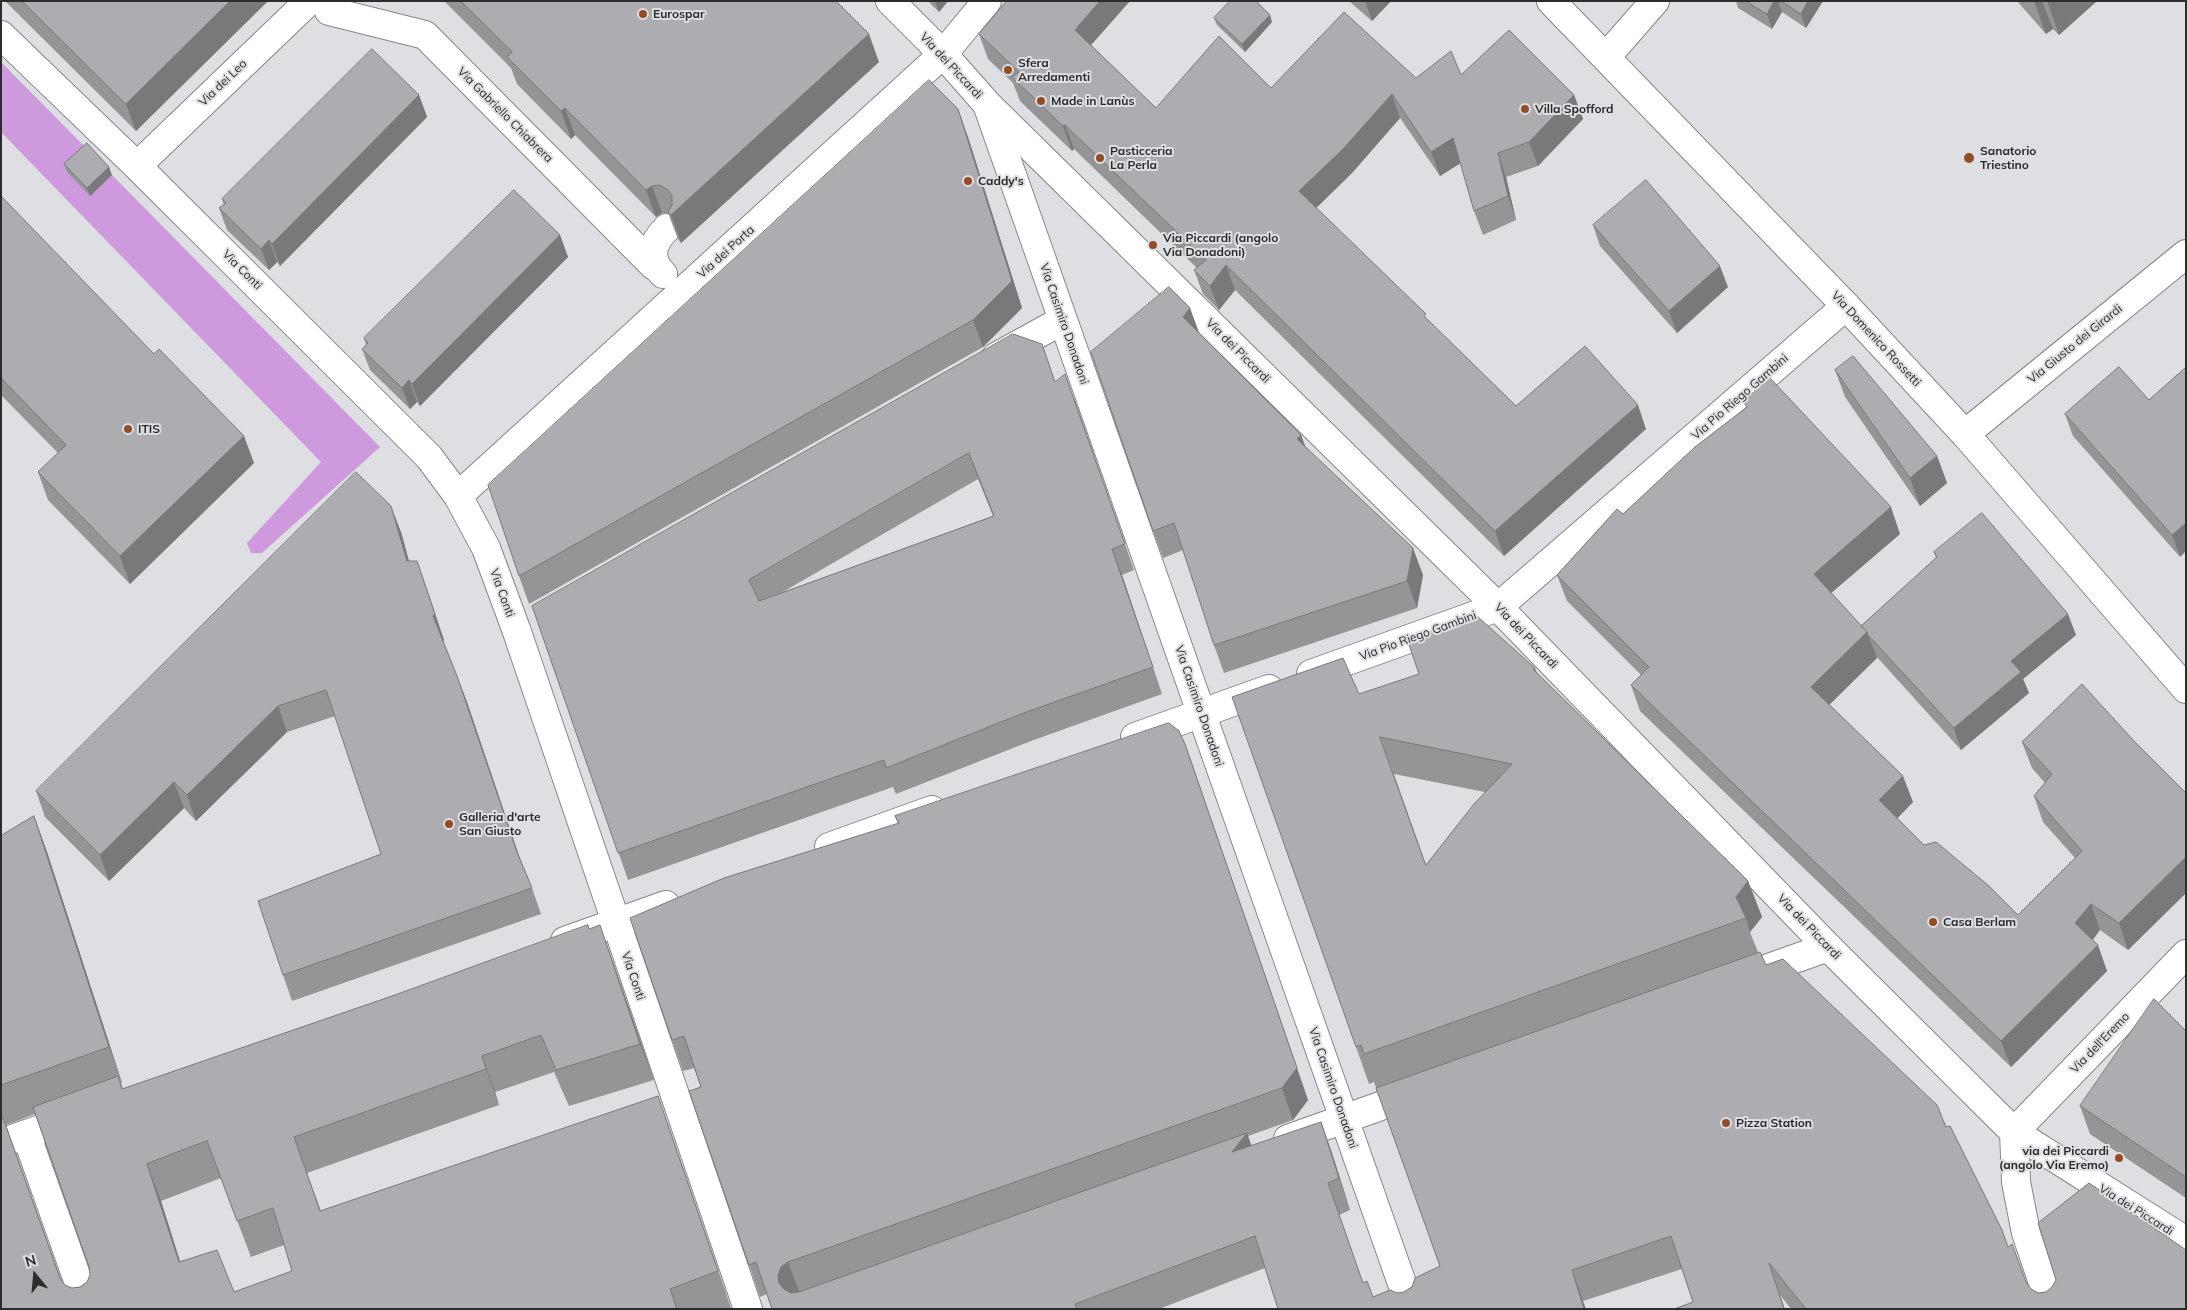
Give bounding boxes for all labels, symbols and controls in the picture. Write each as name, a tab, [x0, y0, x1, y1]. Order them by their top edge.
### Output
place label: Eurospar	[653, 7, 705, 21]
marker: Eurospar	[637, 8, 649, 20]
street label: Via dei Piccardi	[917, 30, 985, 102]
place label: Sfera Arredamenti	[1018, 56, 1090, 84]
street label: Via dei Leo	[196, 57, 250, 109]
street label: Via Gabriello Chiabrera	[454, 64, 556, 166]
marker: Sfera Arredamenti	[1002, 64, 1014, 76]
place label: Made in Lanùs	[1051, 94, 1134, 108]
marker: Made in Lanùs	[1035, 95, 1047, 107]
place label: Villa Spofford	[1535, 102, 1614, 116]
marker: Villa Spofford	[1519, 103, 1531, 115]
place label: Pasticceria La Perla	[1110, 144, 1173, 172]
place label: Sanatorio Triestino	[1980, 144, 2036, 172]
marker: Sanatorio Triestino	[1962, 151, 1976, 165]
marker: Pasticceria La Perla	[1094, 152, 1106, 164]
place label: Caddy's	[978, 174, 1024, 188]
marker: Caddy's	[962, 175, 974, 187]
street label: Via dei Porta	[695, 223, 757, 281]
place label: Via Piccardi (angolo Via Donadoni)	[1163, 231, 1278, 259]
marker: Via Piccardi (angolo Via Donadoni)	[1147, 239, 1159, 251]
street label: Via Conti	[219, 247, 265, 293]
street label: Via Casimiro Donadoni	[1036, 262, 1092, 386]
street label: Via Domenico Rossetti	[1828, 288, 1924, 390]
street label: Via Giusto dei Girardi	[2025, 301, 2125, 387]
street label: Via dei Piccardi	[1203, 316, 1273, 386]
street label: Via Pio Riego Gambini	[1689, 351, 1791, 443]
place label: ITIS	[138, 422, 160, 436]
marker: ITIS	[122, 423, 134, 435]
street label: Via Conti	[487, 567, 517, 619]
street label: Via dei Piccardi	[1491, 600, 1561, 672]
street label: Via Pio Riego Gambini	[1357, 608, 1479, 664]
street label: Via Casimiro Donadoni	[1171, 644, 1227, 768]
place label: Galleria d'arte San Giusto	[459, 810, 541, 838]
marker: Galleria d'arte San Giusto	[443, 818, 455, 830]
street label: Via dei Piccardi	[1774, 891, 1844, 963]
place label: Casa Berlam	[1943, 915, 2016, 929]
marker: Casa Berlam	[1927, 916, 1939, 928]
street label: Via Conti	[618, 950, 648, 1002]
street label: Via dell'Eremo	[2067, 1010, 2133, 1076]
street label: Via Casimiro Donadoni	[1305, 1026, 1361, 1150]
place label: Pizza Station	[1736, 1116, 1812, 1130]
marker: Pizza Station	[1720, 1117, 1732, 1129]
place label: via dei Piccardi (angolo Via Eremo)	[1999, 1144, 2109, 1172]
marker: via dei Piccardi (angolo Via Eremo)	[2113, 1152, 2125, 1164]
street label: Via dei Piccardi	[2096, 1181, 2176, 1239]
north arrow	[10, 1250, 60, 1300]
text: N	[23, 1251, 38, 1271]

